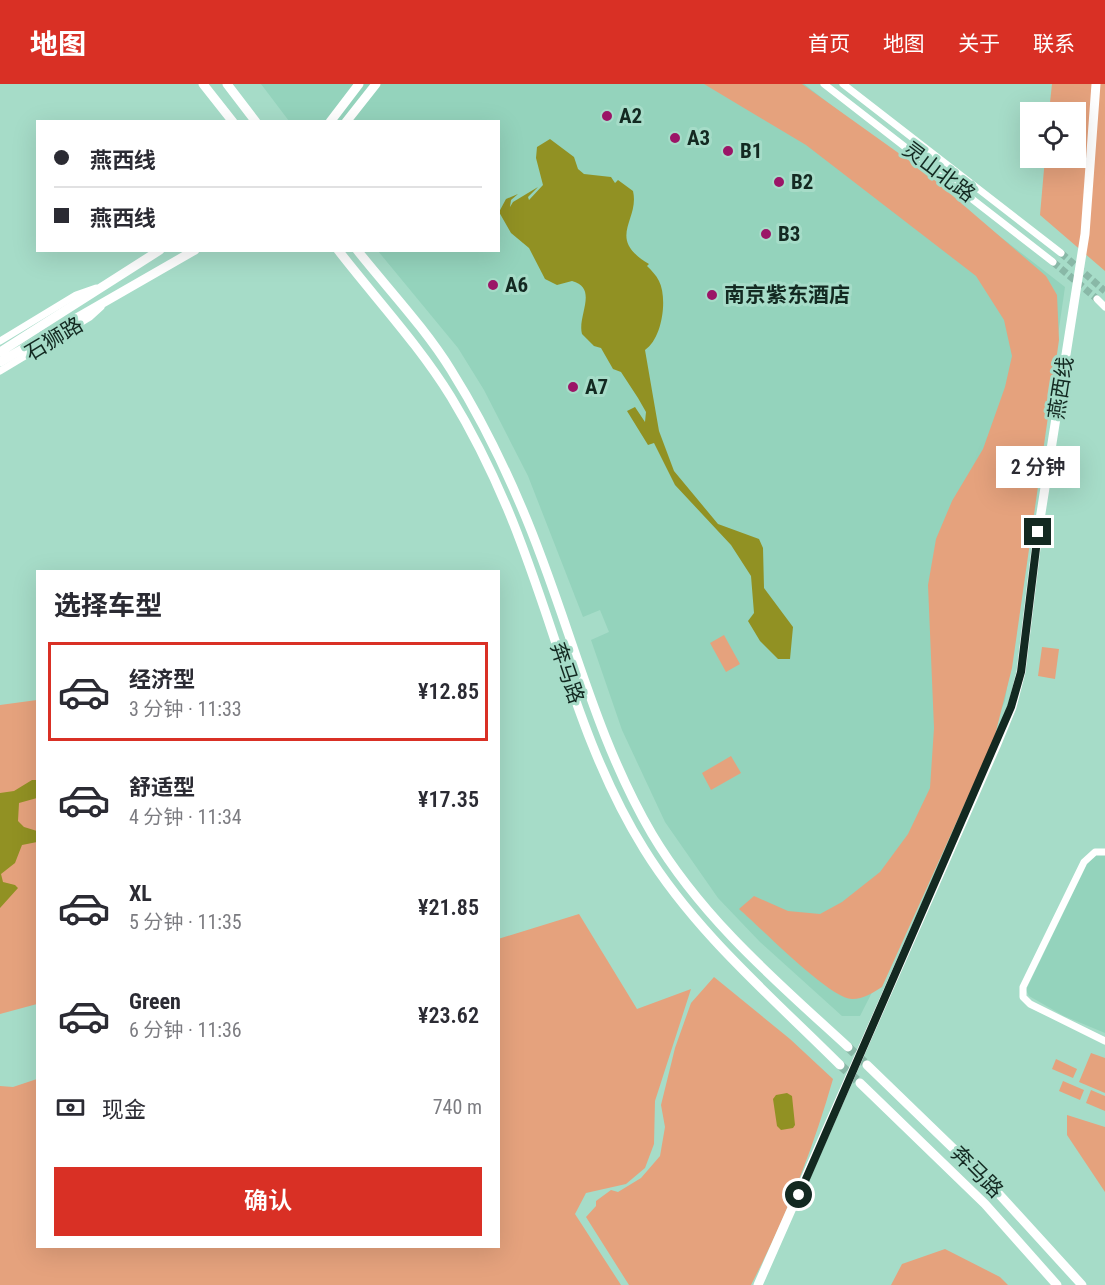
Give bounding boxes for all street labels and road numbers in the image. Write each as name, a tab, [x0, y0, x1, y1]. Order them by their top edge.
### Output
street label: 灵山北路	[898, 137, 980, 207]
street label: 石狮路	[21, 312, 87, 366]
street label: 燕西线	[1044, 355, 1078, 421]
street label: 奔马路	[545, 639, 589, 707]
street label: 奔马路	[946, 1141, 1008, 1203]

